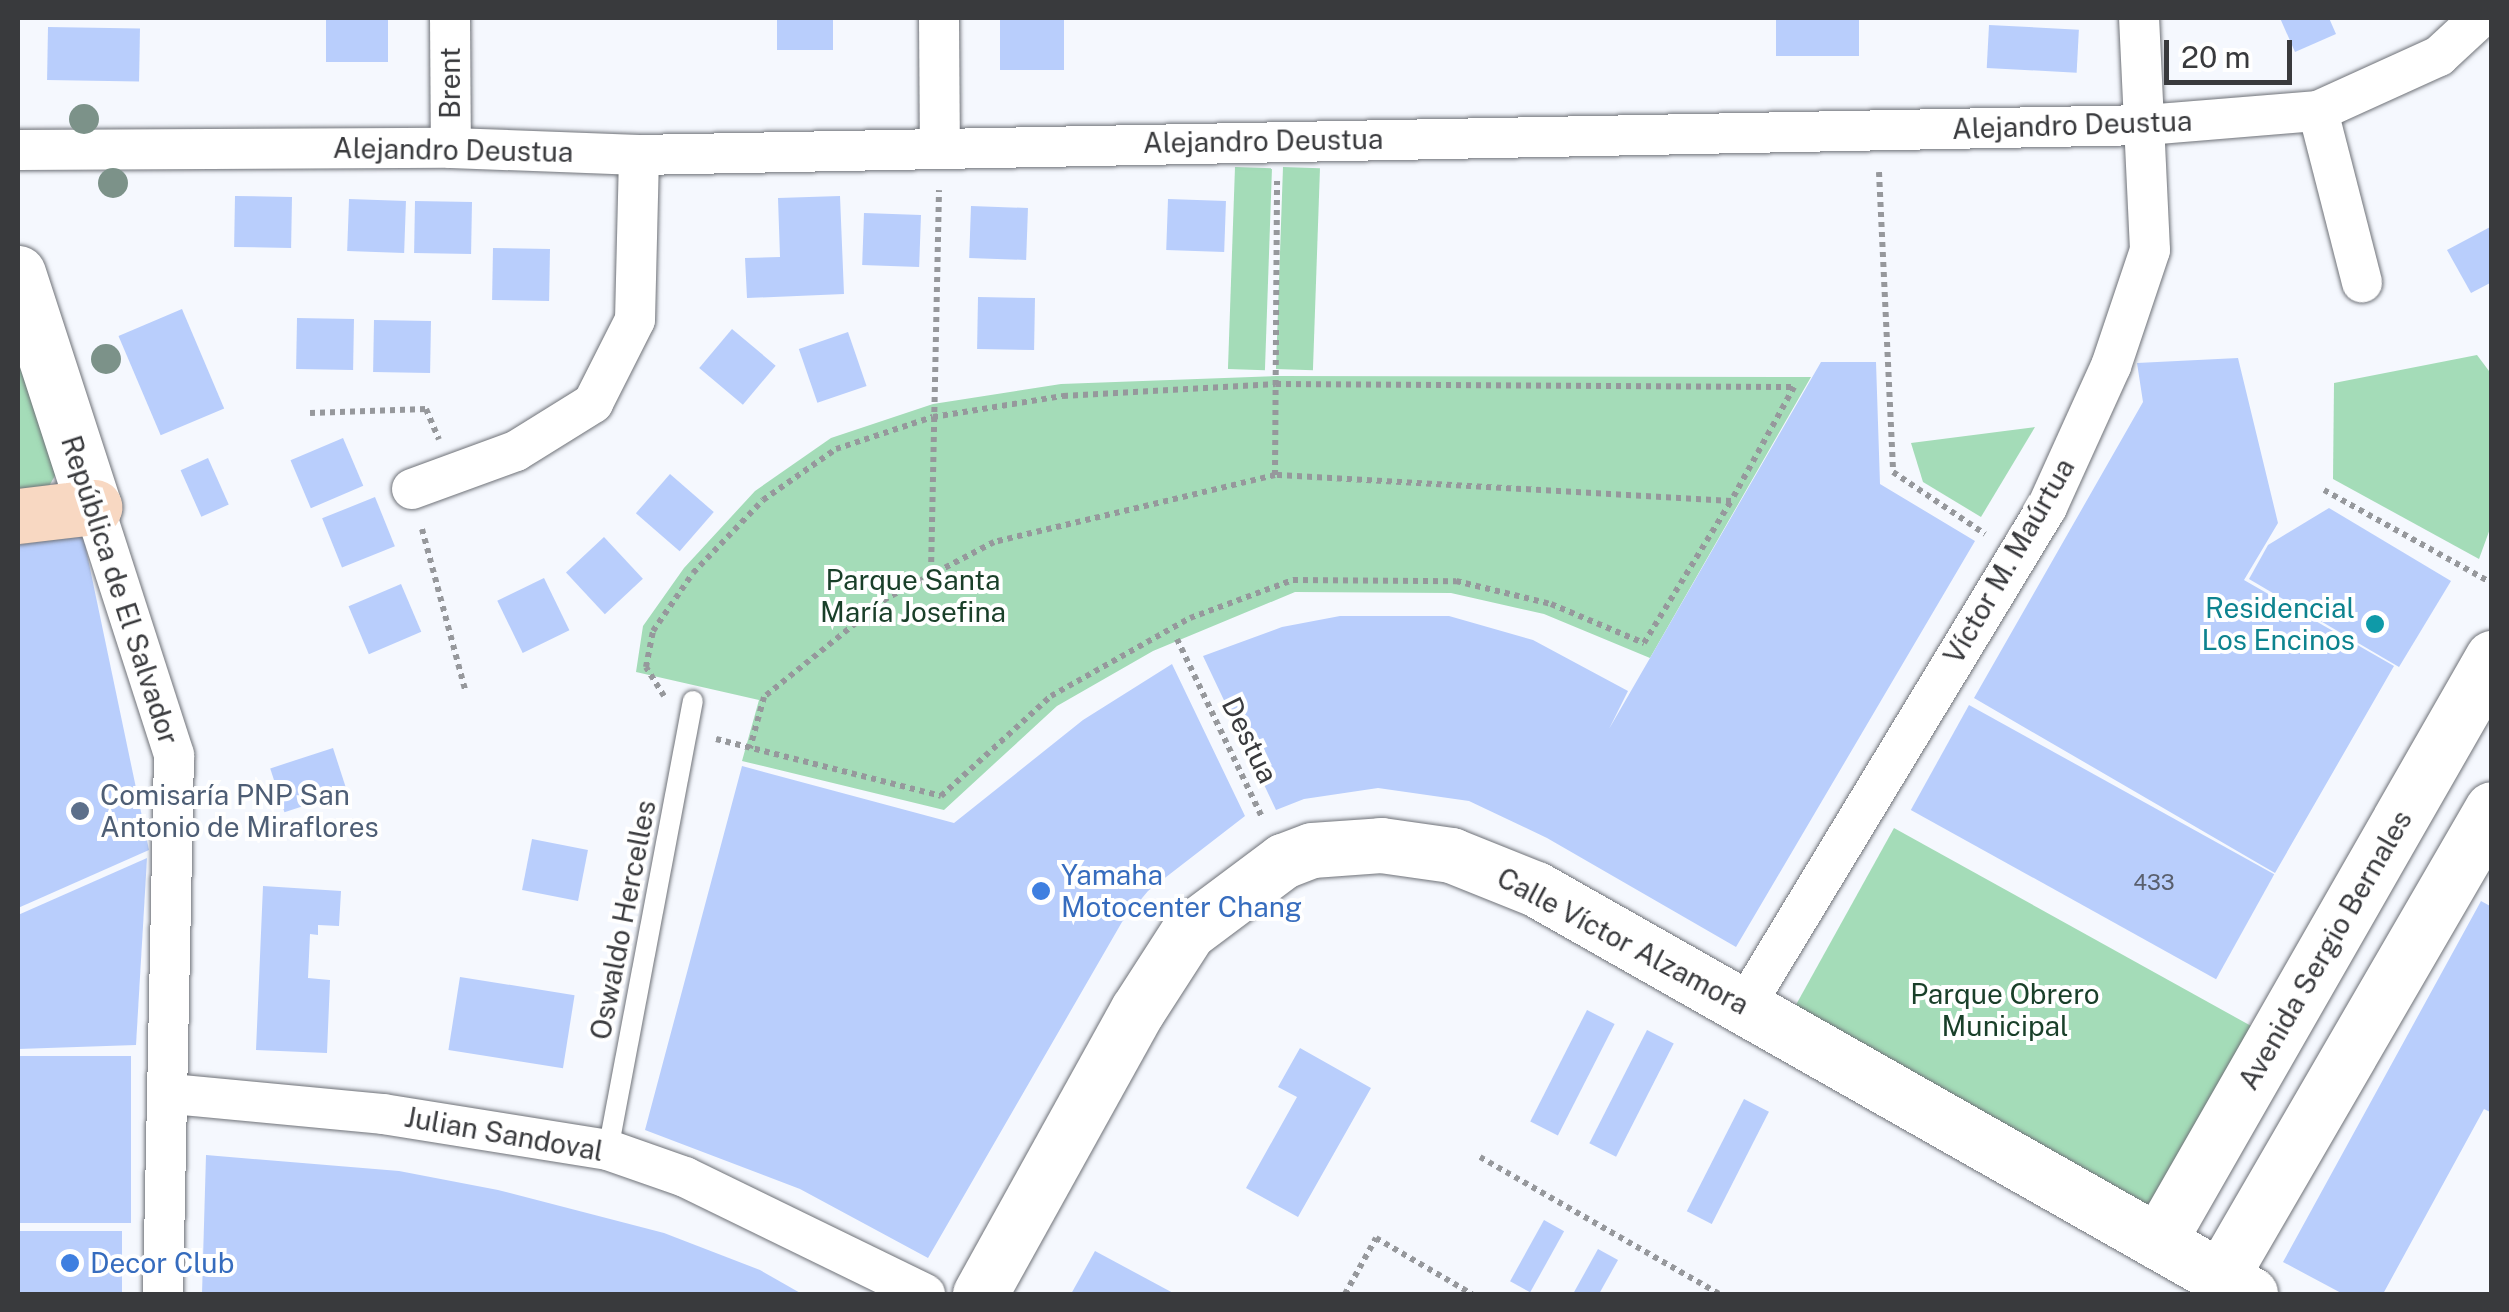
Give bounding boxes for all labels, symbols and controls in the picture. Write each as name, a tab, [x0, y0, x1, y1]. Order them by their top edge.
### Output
scale bar	[2169, 20, 2296, 82]
text: 20 m	[2181, 39, 2250, 75]
street label: Brent	[433, 47, 467, 119]
street label: Alejandro Deustua	[1951, 104, 2193, 146]
street label: Alejandro Deustua	[1142, 122, 1384, 160]
street label: Alejandro Deustua	[332, 131, 574, 169]
street label: República de El Salvador	[54, 431, 186, 749]
street label: Víctor M. Maúrtua	[1937, 452, 2081, 670]
park label: Parque Santa María Josefina	[820, 563, 1006, 629]
place label: Residencial Los Encinos	[2201, 591, 2355, 657]
marker: Residencial Los Encinos	[2364, 613, 2386, 635]
street label: Destua	[1215, 692, 1285, 788]
place label: Comisaría PNP San Antonio de Miraflores	[100, 778, 379, 844]
street label: Oswaldo Hercelles	[583, 797, 663, 1043]
marker: Comisaría PNP San Antonio de Miraflores	[69, 800, 91, 822]
street label: Avenida Sergio Bernales	[2231, 804, 2419, 1096]
place label: Yamaha Motocenter Chang	[1061, 858, 1302, 924]
street label: Calle Víctor Alzamora	[1491, 860, 1755, 1022]
house number: 433	[2133, 870, 2175, 896]
marker: Yamaha Motocenter Chang	[1030, 880, 1052, 902]
park label: Parque Obrero Municipal	[1910, 977, 2100, 1043]
street label: Julian Sandoval	[402, 1100, 606, 1168]
place label: Decor Club	[90, 1246, 234, 1280]
marker: Decor Club	[59, 1252, 81, 1274]

